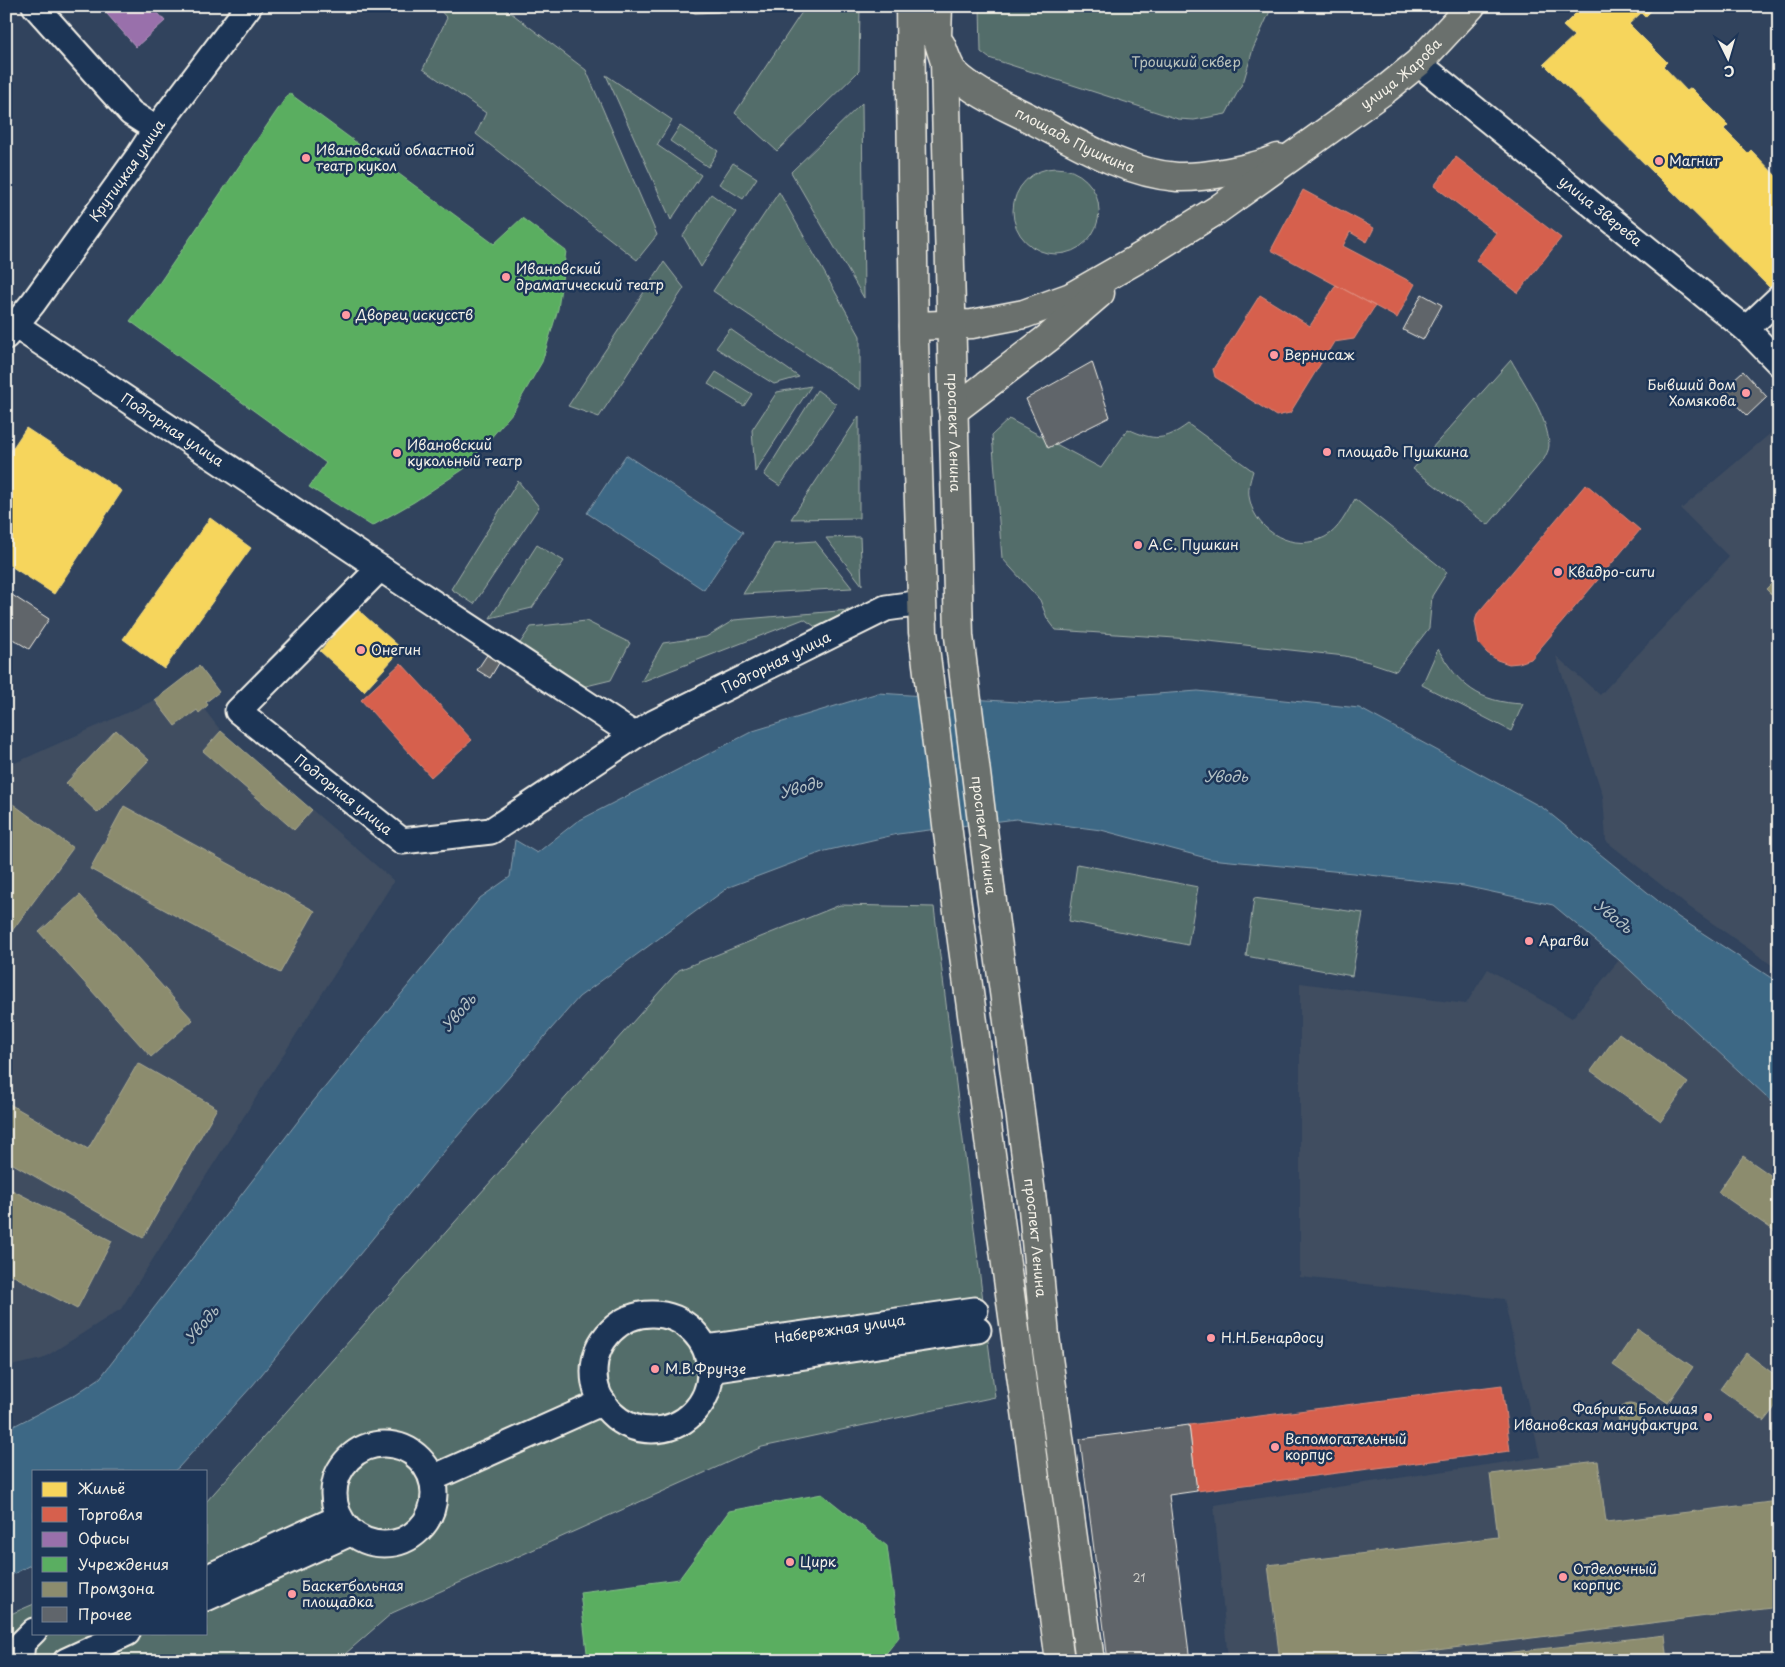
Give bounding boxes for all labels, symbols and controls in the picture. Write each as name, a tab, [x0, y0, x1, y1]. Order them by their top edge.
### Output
north arrow	[1702, 32, 1752, 82]
street label: улица Жарова	[1356, 33, 1446, 114]
park label: Троицкий сквер	[1131, 51, 1241, 72]
text: С	[1723, 61, 1735, 82]
street label: площадь Пушкина	[1012, 102, 1138, 178]
street label: Крутицкая улица	[84, 115, 170, 226]
place label: Ивановский областной театр кукол	[316, 139, 475, 176]
place label: Магнит	[1669, 150, 1721, 171]
marker: Ивановский областной театр кукол	[300, 152, 312, 164]
marker: Магнит	[1653, 155, 1665, 167]
street label: улица Зверева	[1555, 170, 1647, 251]
place label: Ивановский драматический театр	[516, 258, 664, 295]
marker: Ивановский драматический театр	[500, 271, 512, 283]
place label: Дворец искусств	[355, 304, 473, 325]
marker: Дворец искусств	[340, 309, 352, 321]
place label: Вернисаж	[1284, 344, 1355, 365]
marker: Вернисаж	[1268, 349, 1280, 361]
street label: проспект Ленина	[943, 373, 966, 493]
place label: Бывший дом Хомякова	[1648, 374, 1736, 411]
street label: Подгорная улица	[117, 387, 228, 471]
marker: Бывший дом Хомякова	[1740, 387, 1752, 399]
place label: Ивановский кукольный театр	[407, 434, 522, 471]
place label: площадь Пушкина	[1337, 441, 1468, 462]
marker: площадь Пушкина	[1321, 446, 1333, 458]
marker: Ивановский кукольный театр	[391, 447, 403, 459]
place label: А.C. Пушкин	[1148, 534, 1239, 555]
marker: А.C. Пушкин	[1132, 539, 1144, 551]
place label: Квадро-сити	[1568, 561, 1655, 582]
marker: Квадро-сити	[1552, 566, 1564, 578]
street label: Подгорная улица	[717, 626, 834, 698]
place label: Онегин	[371, 639, 421, 660]
marker: Онегин	[355, 644, 367, 656]
street label: Подгорная улица	[290, 749, 397, 840]
water label: Уводь	[1204, 764, 1249, 787]
water label: Уводь	[776, 769, 826, 804]
street label: проспект Ленина	[966, 774, 1002, 896]
water label: Уводь	[1590, 893, 1639, 939]
place label: Арагви	[1539, 930, 1589, 951]
marker: Арагви	[1523, 935, 1535, 947]
water label: Уводь	[435, 987, 482, 1036]
street label: проспект Ленина	[1019, 1177, 1052, 1298]
water label: Уводь	[178, 1299, 225, 1348]
street label: Набережная улица	[773, 1309, 907, 1348]
place label: Н.Н.Бенардосу	[1221, 1327, 1324, 1348]
marker: Н.Н.Бенардосу	[1205, 1332, 1217, 1344]
place label: М.В.Фрунзе	[665, 1358, 746, 1379]
marker: М.В.Фрунзе	[649, 1363, 661, 1375]
place label: Фабрика Большая Ивановская мануфактура	[1514, 1398, 1698, 1435]
marker: Фабрика Большая Ивановская мануфактура	[1702, 1411, 1714, 1423]
place label: Вспомогательный корпус	[1285, 1428, 1407, 1465]
marker: Вспомогательный корпус	[1269, 1441, 1281, 1453]
legend	[32, 1470, 208, 1634]
text: Жильё	[77, 1476, 125, 1499]
text: Торговля	[78, 1502, 143, 1525]
text: Офисы	[78, 1526, 130, 1549]
place label: Цирк	[800, 1551, 837, 1572]
text: Учреждения	[78, 1552, 169, 1575]
marker: Цирк	[784, 1556, 796, 1568]
place label: Отделочный корпус	[1573, 1558, 1657, 1595]
house number: 21	[1133, 1569, 1145, 1586]
marker: Отделочный корпус	[1557, 1571, 1569, 1583]
place label: Баскетбольная площадка	[302, 1575, 404, 1612]
text: Промзона	[78, 1576, 155, 1599]
marker: Баскетбольная площадка	[286, 1588, 298, 1600]
text: Прочее	[78, 1602, 132, 1625]

